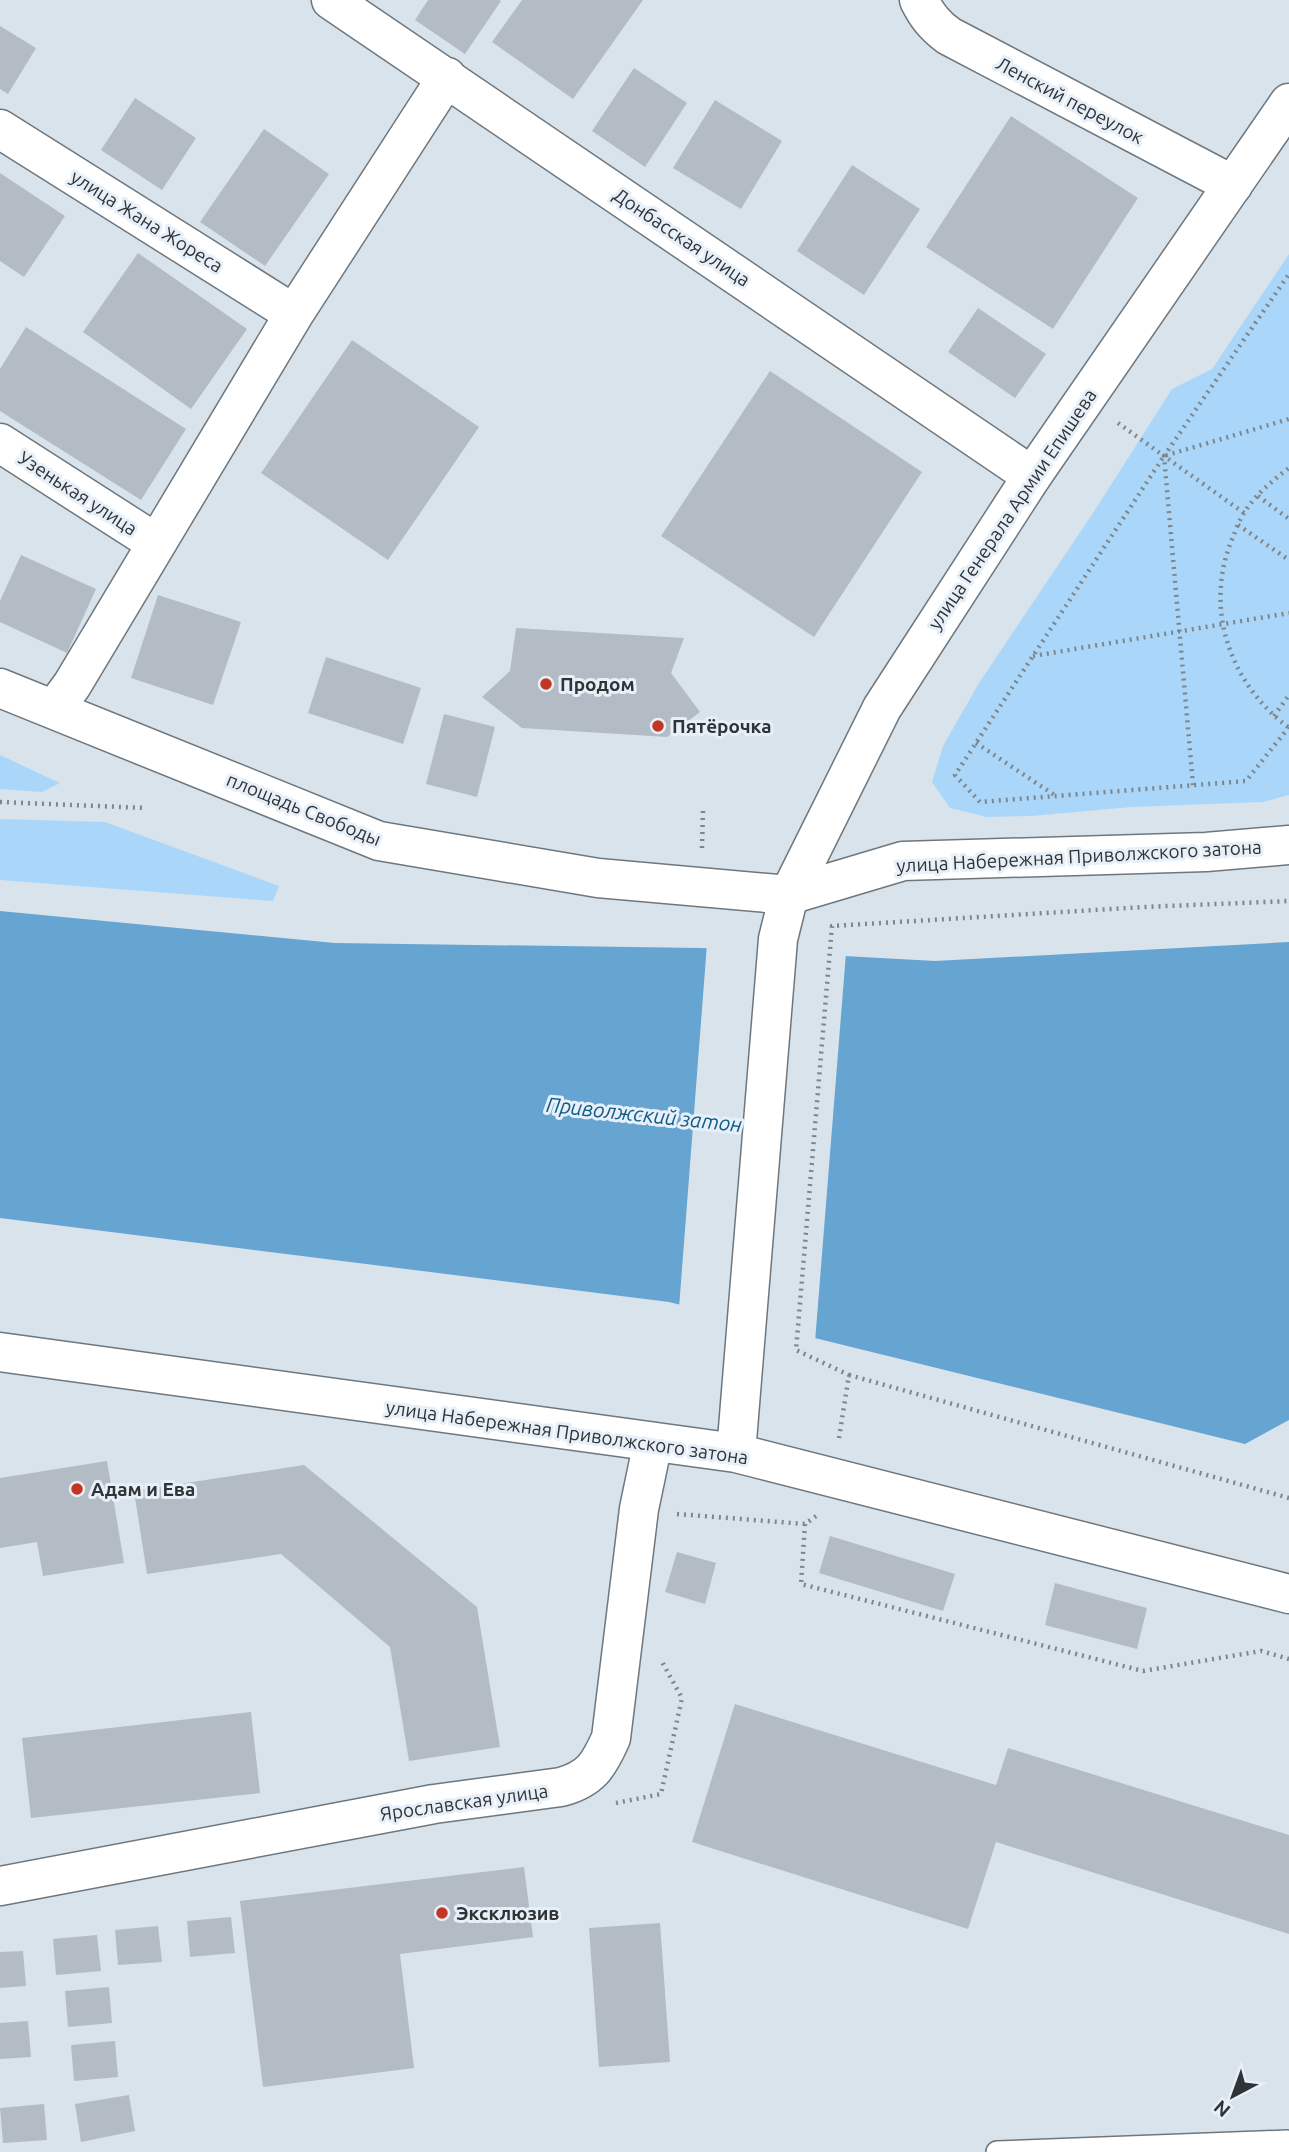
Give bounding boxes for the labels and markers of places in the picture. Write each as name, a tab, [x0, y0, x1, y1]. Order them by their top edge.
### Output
place label: Продом	[560, 673, 635, 695]
marker: Продом	[538, 676, 554, 692]
place label: Пятёрочка	[672, 715, 771, 737]
marker: Пятёрочка	[650, 718, 666, 734]
place label: Адам и Ева	[91, 1478, 195, 1500]
marker: Адам и Ева	[69, 1481, 85, 1497]
place label: Эксклюзив	[456, 1902, 560, 1924]
marker: Эксклюзив	[434, 1905, 450, 1921]

